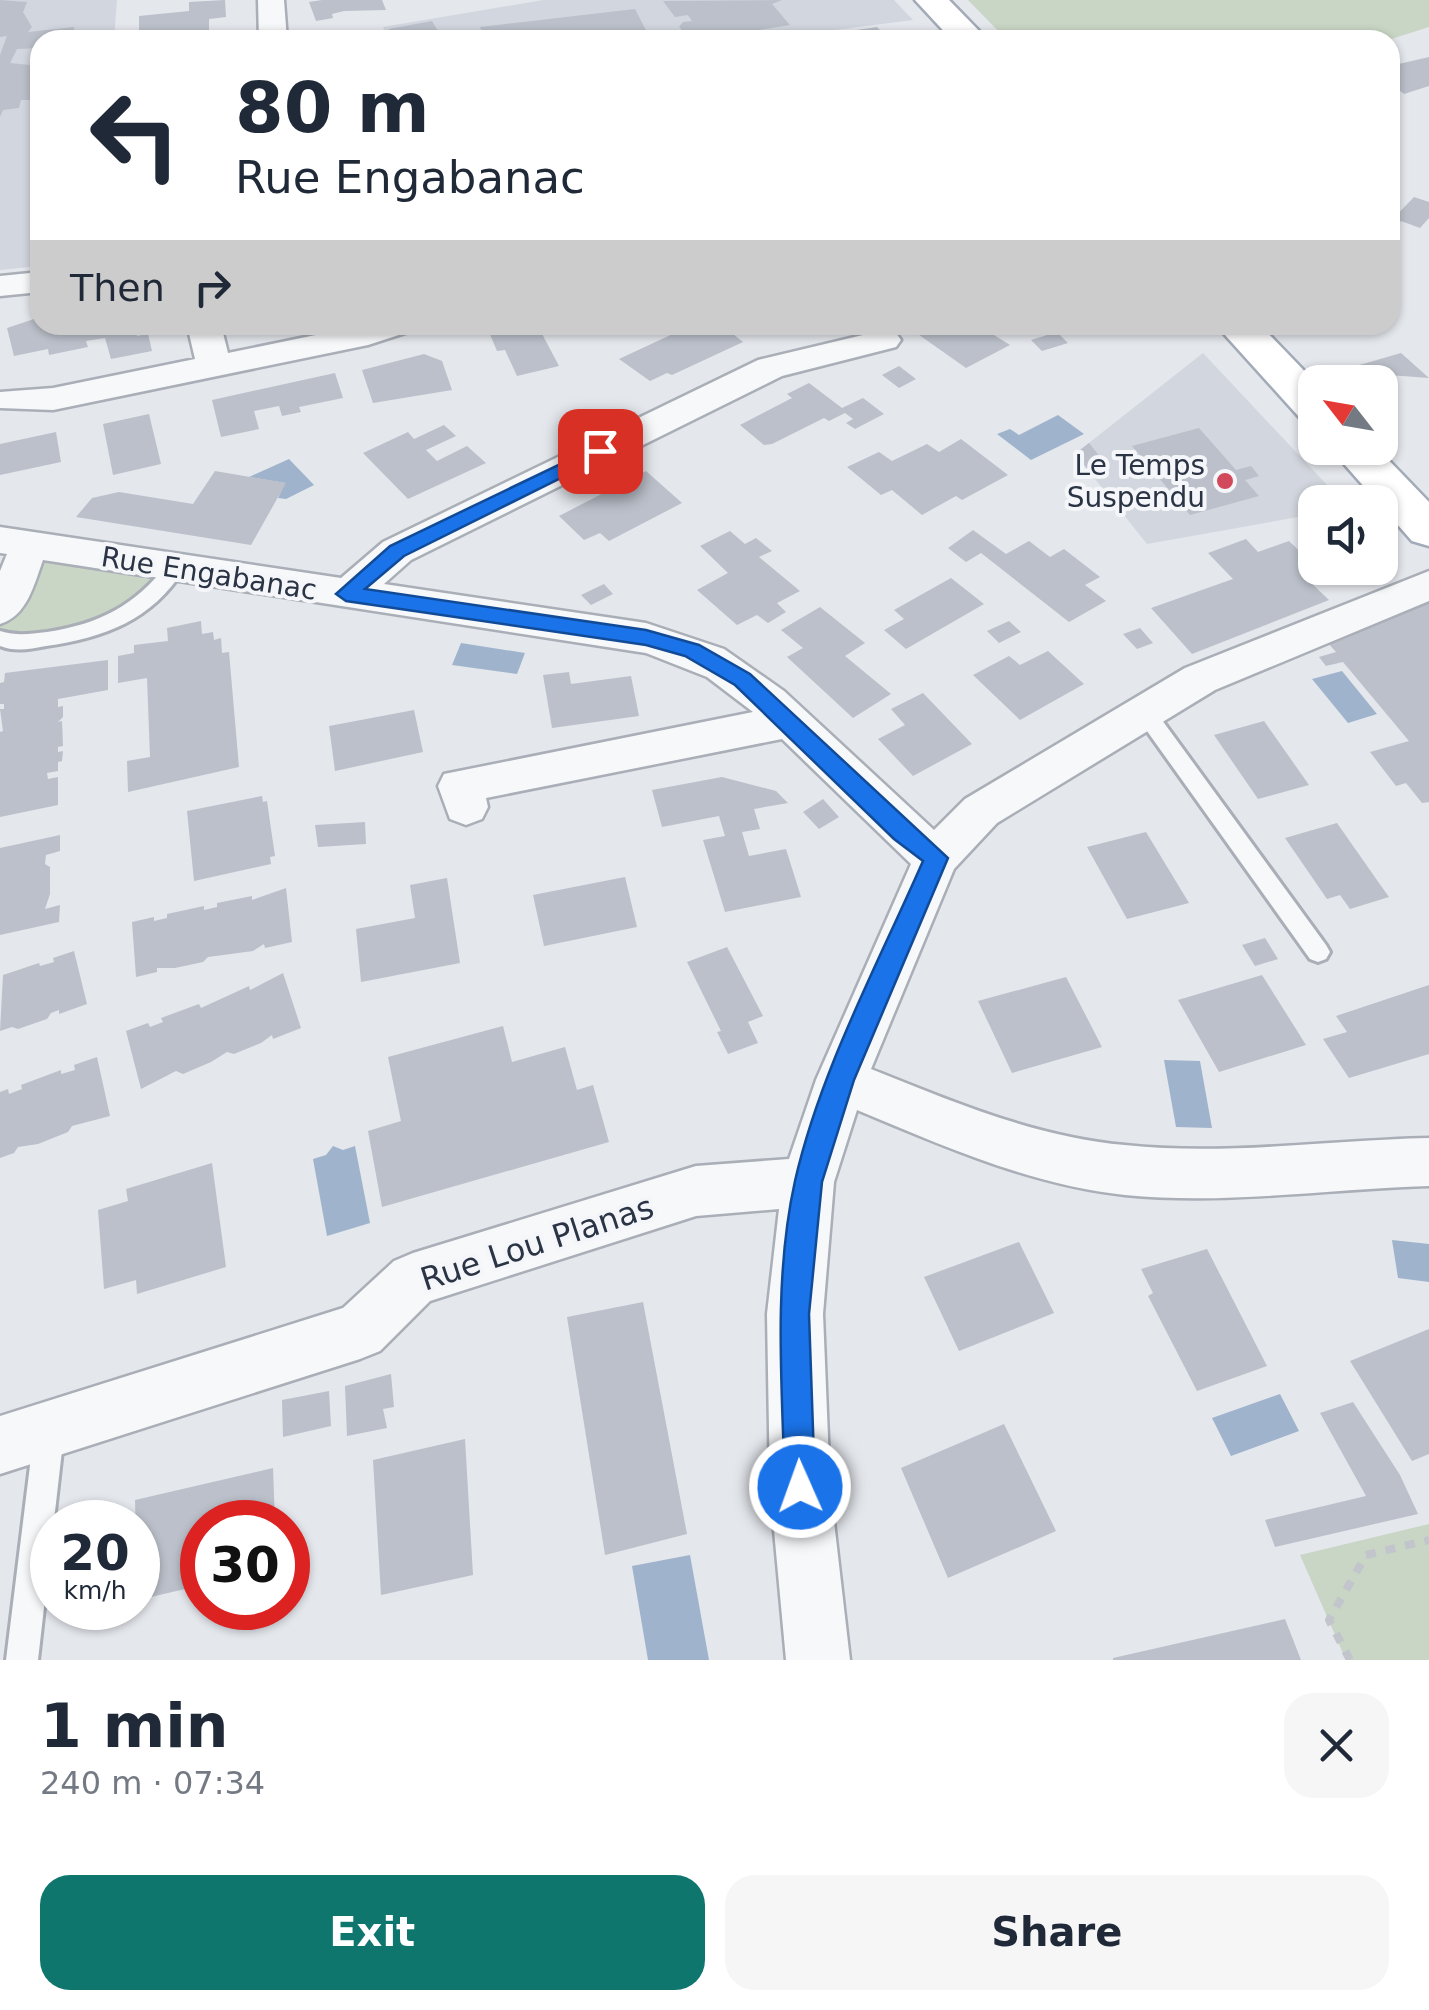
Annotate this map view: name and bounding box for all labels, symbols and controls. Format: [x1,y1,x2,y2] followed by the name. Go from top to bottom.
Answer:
[235,67,430,149] text: 80 m
[70,70,200,200] icon: left
[235,151,585,204] text: Rue Engabanac
[185,260,240,315] icon: right
[70,266,165,310] text: Then
[1298,365,1398,465] north arrow
[1298,365,1398,585] map controls
[558,409,643,494] pin
[573,424,628,479] icon: arrive
[1067,449,1205,514] place label: Le Temps Suspendu
[1214,470,1236,492] marker: Le Temps Suspendu
[1298,485,1398,585] button: sound
[99,540,319,607] street label: Rue Engabanac
[416,1187,658,1299] street label: Rue Lou Planas
[748,1435,852,1539] position arrow
[180,1500,310,1630] speed limit sign: 30
[60,1524,130,1582] text: 20
[63,1576,127,1605] text: km/h
[40,1691,228,1761] text: 1 min
[1284,1693,1389,1798] button: close
[40,1764,265,1802] text: 240 m · 07:34
[40,1875,705,1990] button: Exit
[725,1875,1389,1990] button: Share

